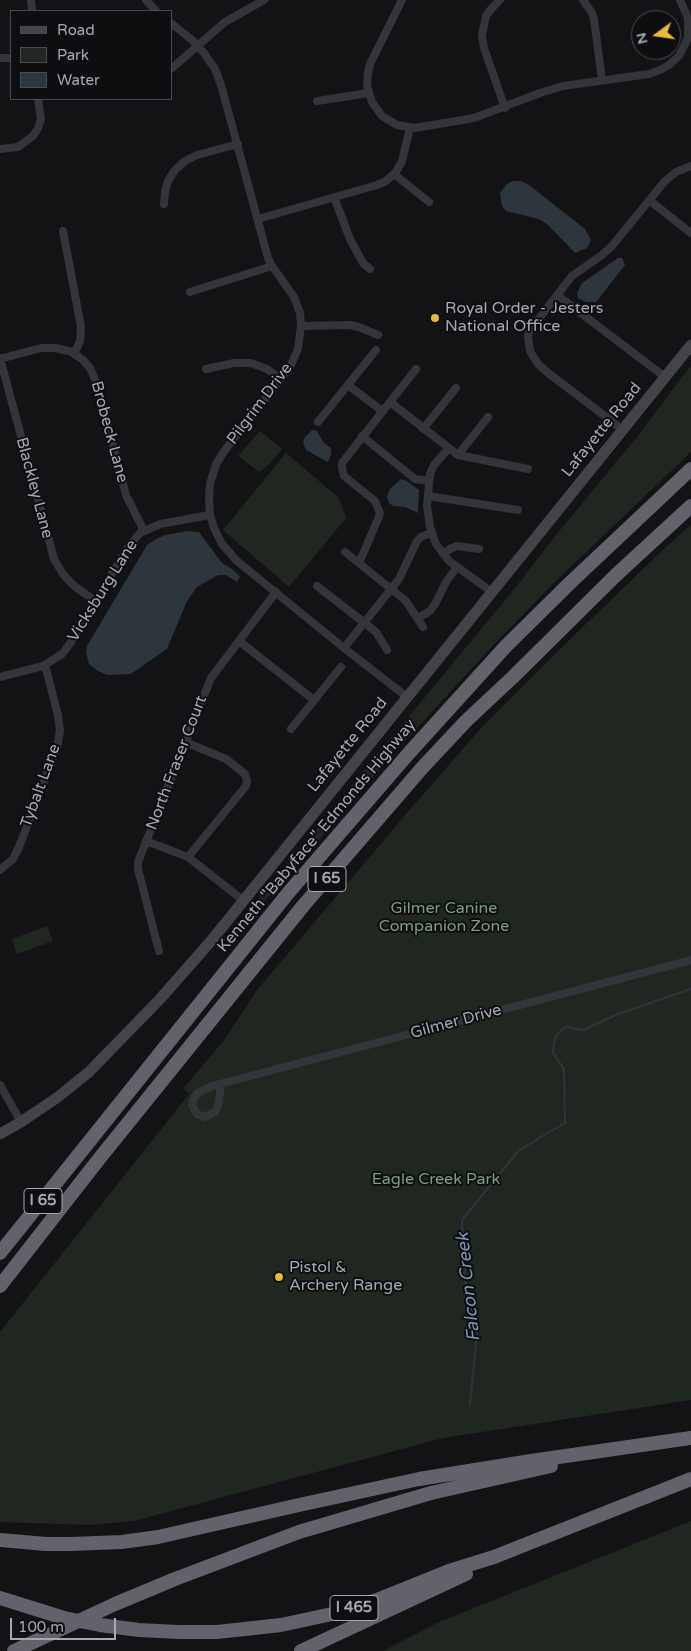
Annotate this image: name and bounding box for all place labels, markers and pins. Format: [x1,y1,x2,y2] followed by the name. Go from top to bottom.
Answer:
[445,299,603,337] place label: Royal Order - Jesters National Office
[429,312,441,324] marker: Royal Order - Jesters National Office
[289,1258,402,1296] place label: Pistol & Archery Range
[273,1271,285,1283] marker: Pistol & Archery Range

